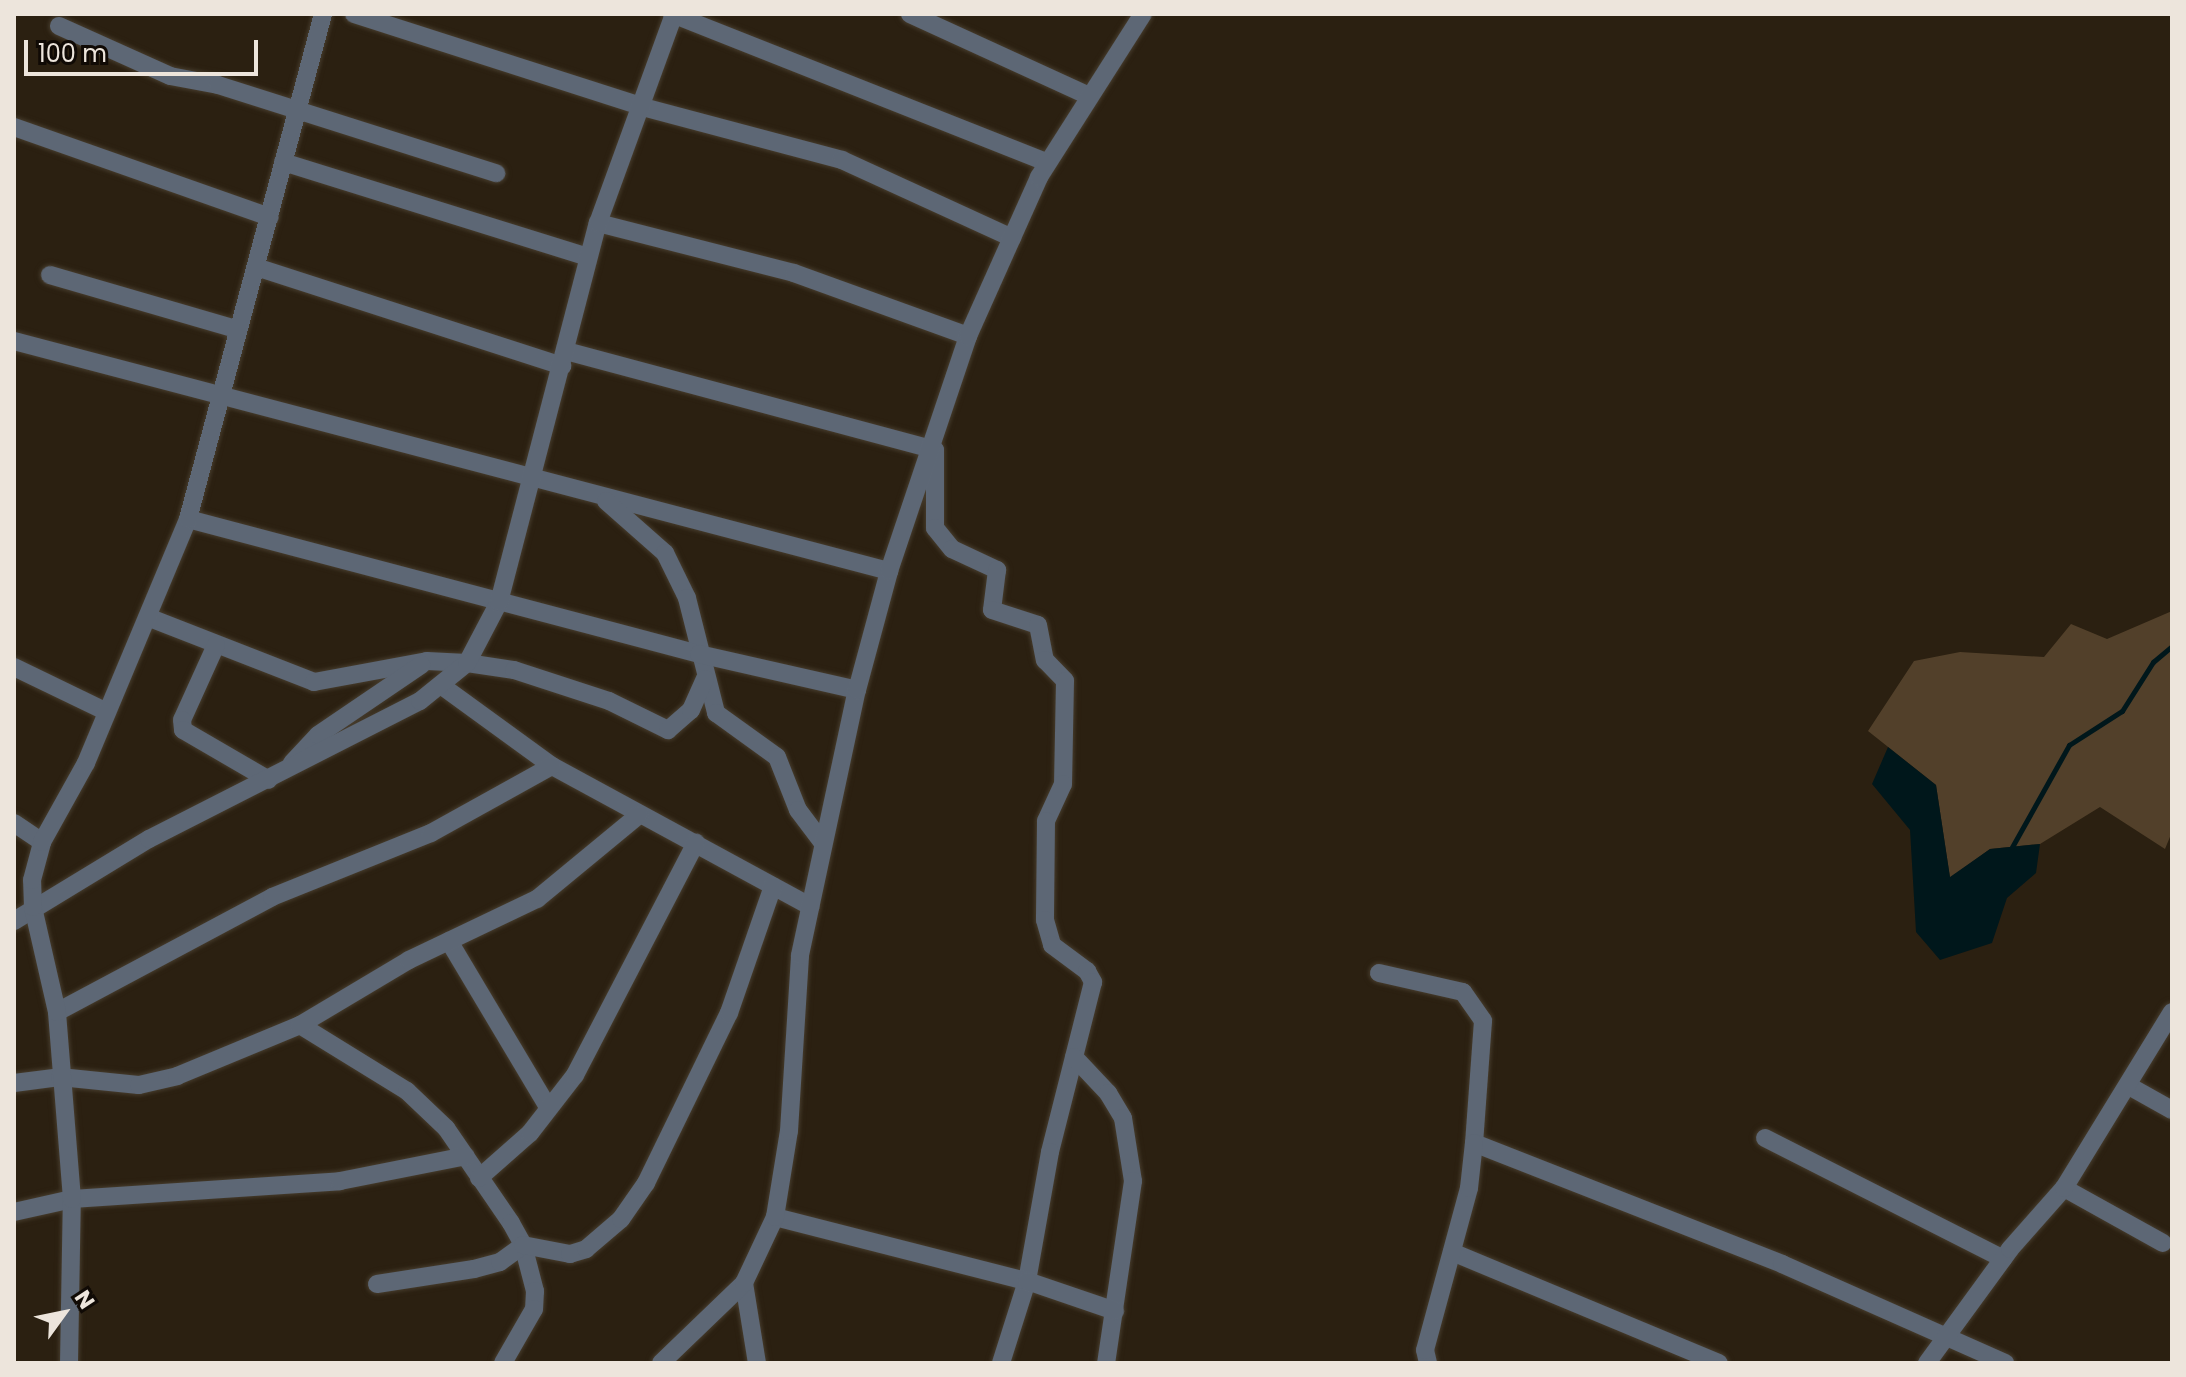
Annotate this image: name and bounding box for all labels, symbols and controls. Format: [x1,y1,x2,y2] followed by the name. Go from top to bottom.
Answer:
[28,24,262,74] scale bar
[38,37,107,70] text: 100 m
[24,1273,104,1353] north arrow
[67,1284,102,1315] text: N

